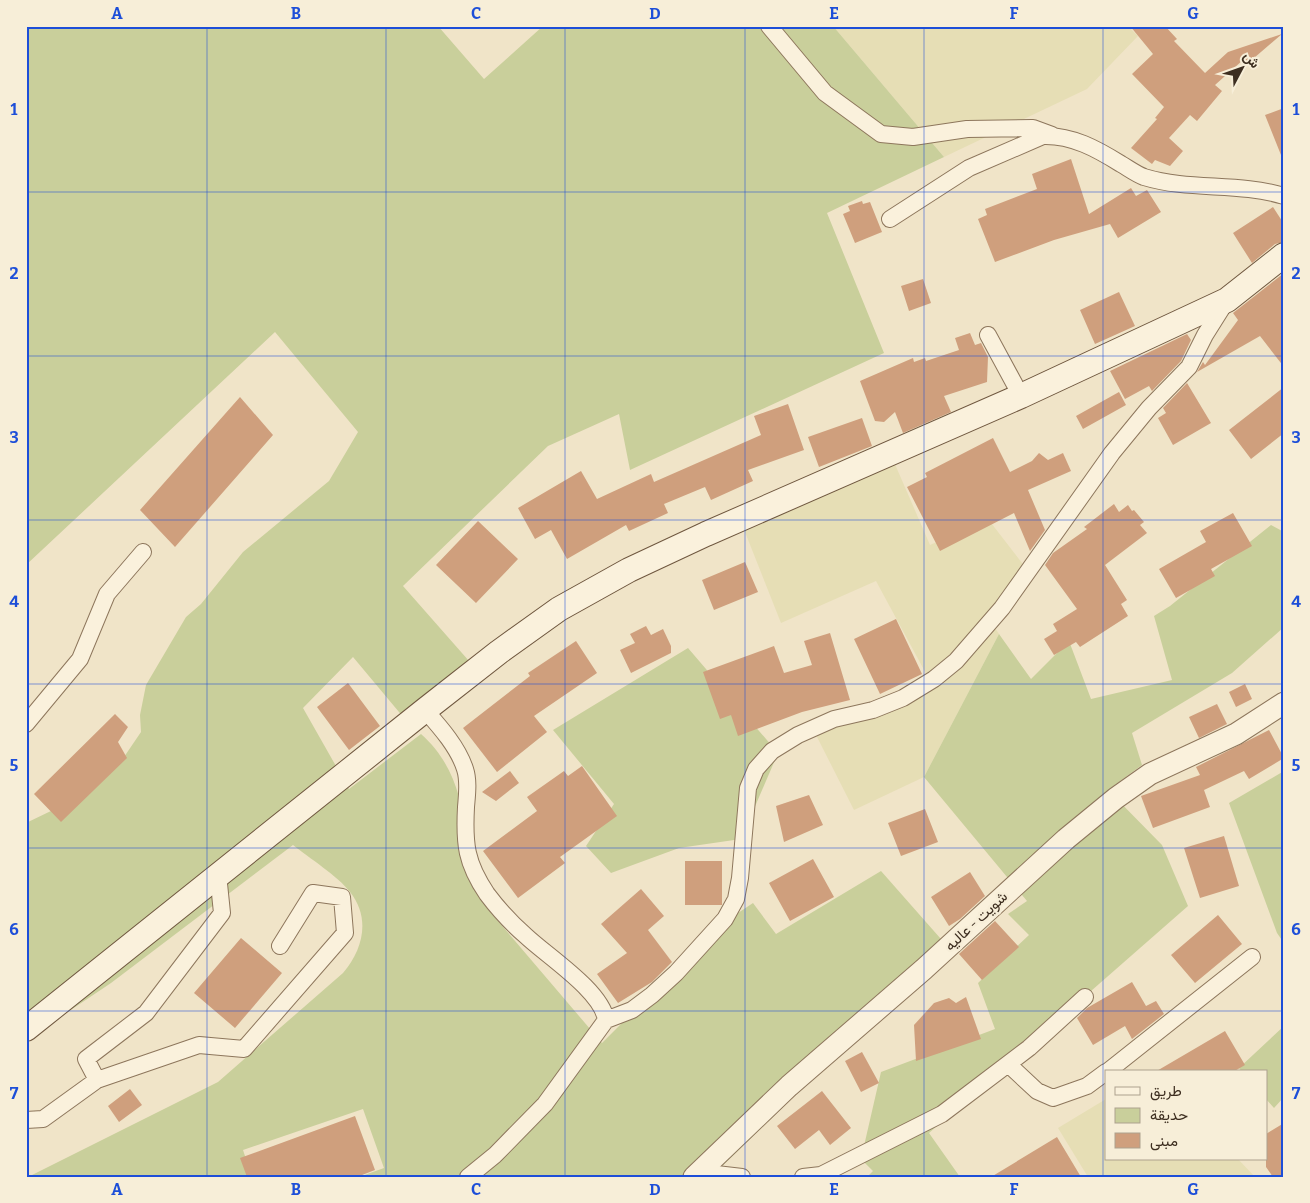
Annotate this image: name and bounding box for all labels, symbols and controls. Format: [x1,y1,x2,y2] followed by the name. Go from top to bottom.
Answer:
[111,4,123,23] text: A
[291,4,301,23] text: B
[471,4,481,23] text: C
[649,4,661,23] text: D
[829,4,839,23] text: E
[1010,4,1019,23] text: F
[1187,4,1199,23] text: G
[1218,42,1268,92] north arrow
[1239,48,1263,72] text: ش
[11,100,18,119] text: 1
[1293,100,1300,119] text: 1
[9,264,19,283] text: 2
[1291,264,1301,283] text: 2
[9,428,19,447] text: 3
[1291,428,1301,447] text: 3
[9,592,19,611] text: 4
[1291,592,1301,611] text: 4
[10,756,19,775] text: 5
[1292,756,1301,775] text: 5
[941,887,1011,955] street label: شويت - عاليه
[9,920,19,939] text: 6
[1291,920,1301,939] text: 6
[1105,1070,1268,1160] legend
[1150,1082,1182,1101] text: طريق
[10,1084,19,1103] text: 7
[1292,1084,1301,1103] text: 7
[1150,1106,1188,1124] text: حديقة
[1150,1132,1178,1151] text: مبنى
[111,1180,123,1199] text: A
[291,1180,301,1199] text: B
[471,1180,481,1199] text: C
[649,1180,661,1199] text: D
[829,1180,839,1199] text: E
[1010,1180,1019,1199] text: F
[1187,1180,1199,1199] text: G

